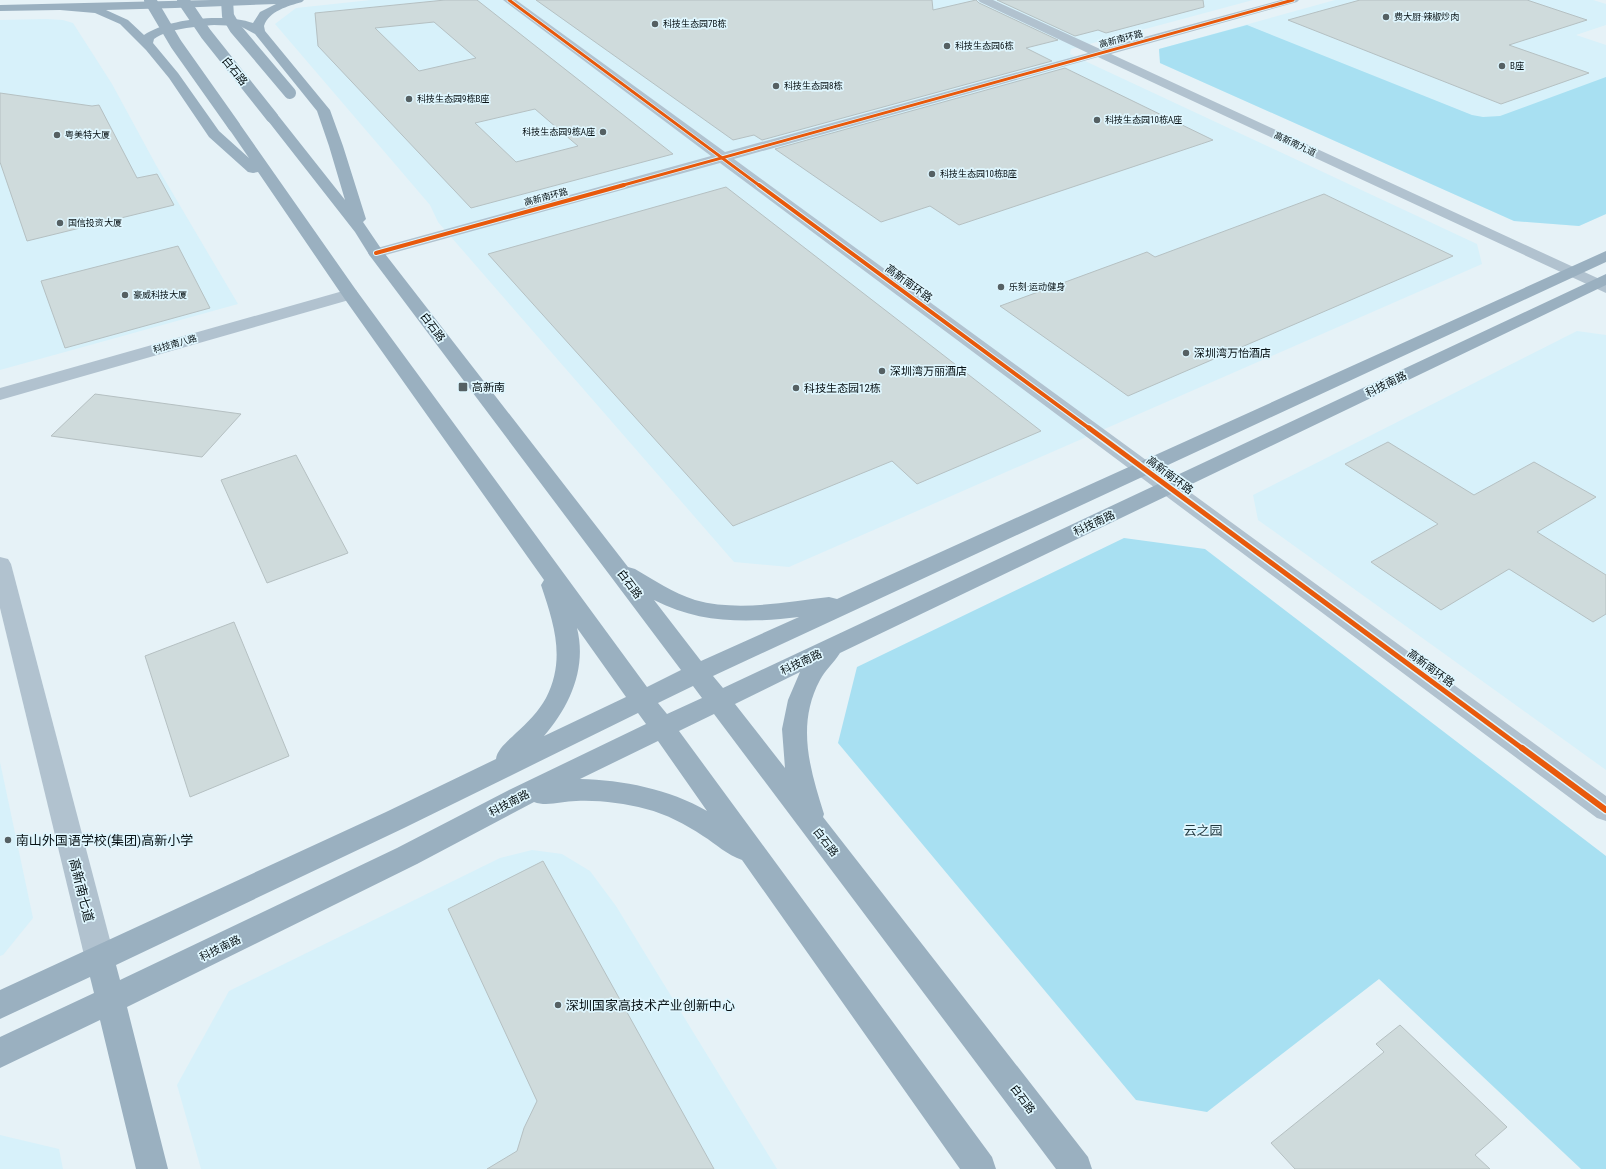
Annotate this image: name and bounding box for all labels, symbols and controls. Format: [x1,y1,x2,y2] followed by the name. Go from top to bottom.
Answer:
[1394,11,1459,22] place label: 费大厨·辣椒炒肉
[1381,12,1391,22] marker: 费大厨·辣椒炒肉
[663,18,726,29] place label: 科技生态园7B栋
[650,19,660,29] marker: 科技生态园7B栋
[1098,28,1144,50] street label: 高新南环路
[955,40,1013,51] place label: 科技生态园6栋
[942,41,952,51] marker: 科技生态园6栋
[219,54,250,88] street label: 白石路
[1497,61,1507,71] marker: B座
[1510,61,1524,71] place label: B座
[784,80,842,91] place label: 科技生态园8栋
[771,81,781,91] marker: 科技生态园8栋
[417,93,489,104] place label: 科技生态园9栋B座
[404,94,414,104] marker: 科技生态园9栋B座
[1105,114,1182,125] place label: 科技生态园10栋A座
[1092,115,1102,125] marker: 科技生态园10栋A座
[522,126,595,137] place label: 科技生态园9栋A座
[598,127,608,137] marker: 科技生态园9栋A座
[52,130,62,140] marker: 粤美特大厦
[65,130,110,140] place label: 粤美特大厦
[1272,130,1318,158] street label: 高新南九道
[940,168,1017,179] place label: 科技生态园10栋B座
[927,169,937,179] marker: 科技生态园10栋B座
[523,186,569,208] street label: 高新南环路
[55,218,65,228] marker: 国信投资大厦
[68,218,122,228] place label: 国信投资大厦
[883,262,935,305] street label: 高新南环路
[1009,281,1065,292] place label: 乐刻·运动健身
[996,282,1006,292] marker: 乐刻·运动健身
[133,289,187,300] place label: 豪威科技大厦
[120,290,130,300] marker: 豪威科技大厦
[417,310,448,344] street label: 白石路
[152,333,198,355] street label: 科技南八路
[1194,347,1271,360] place label: 深圳湾万怡酒店
[1181,348,1191,358] marker: 深圳湾万怡酒店
[890,365,967,378] place label: 深圳湾万丽酒店
[877,366,887,376] marker: 深圳湾万丽酒店
[1364,369,1409,400] street label: 科技南路
[457,381,469,393] marker: 高新南
[472,381,505,394] place label: 高新南
[804,382,881,395] place label: 科技生态园12栋
[791,383,801,393] marker: 科技生态园12栋
[1144,454,1196,497] street label: 高新南环路
[1072,508,1117,539] street label: 科技南路
[614,567,645,601] street label: 白石路
[779,647,824,678] street label: 科技南路
[1405,647,1457,690] street label: 高新南环路
[487,788,532,819] street label: 科技南路
[1183,823,1223,838] park label: 云之园
[810,825,841,859] street label: 白石路
[16,833,193,848] place label: 南山外国语学校(集团)高新小学
[3,835,13,845] marker: 南山外国语学校(集团)高新小学
[66,857,97,923] street label: 高新南七道
[198,933,243,964] street label: 科技南路
[566,998,735,1013] place label: 深圳国家高技术产业创新中心
[553,1000,563,1010] marker: 深圳国家高技术产业创新中心
[1007,1082,1038,1116] street label: 白石路

